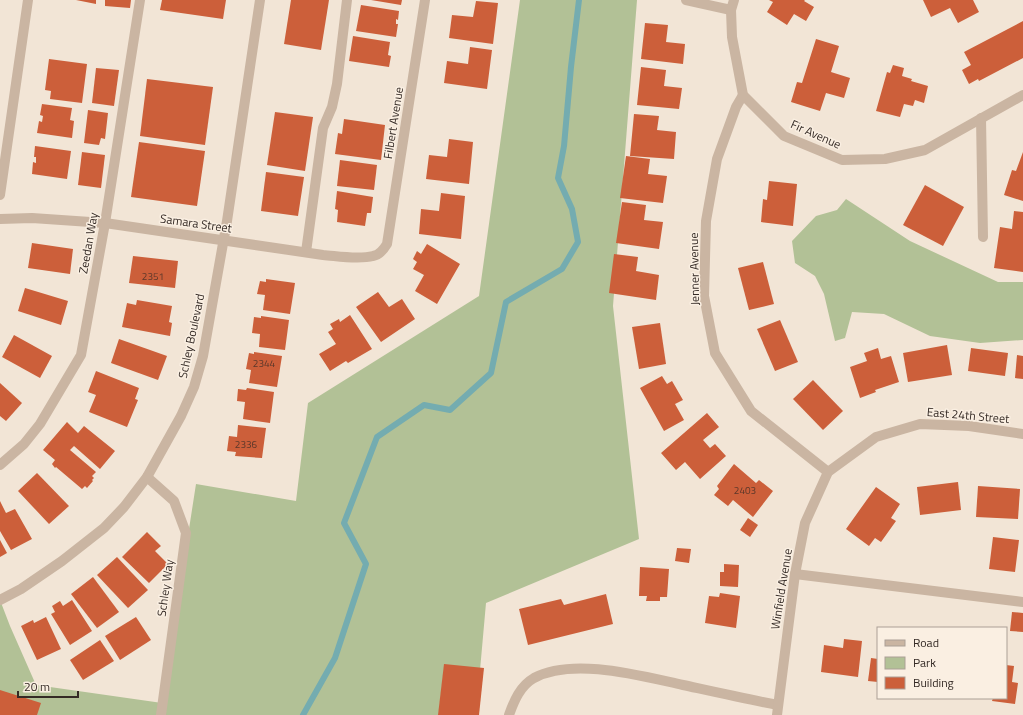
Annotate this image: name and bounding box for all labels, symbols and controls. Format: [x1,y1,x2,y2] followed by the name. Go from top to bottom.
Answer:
[378,86,408,160] street label: Filbert Avenue
[788,114,844,154] street label: Fir Avenue
[159,209,234,238] street label: Samara Street
[73,211,103,275] street label: Zeedan Way
[684,232,704,306] street label: Jenner Avenue
[142,269,164,284] house number: 2351
[173,292,209,380] street label: Schley Boulevard
[253,356,276,371] house number: 2344
[926,402,1011,428] street label: East 24th Street
[235,437,258,452] house number: 2336
[734,483,756,498] house number: 2403
[765,547,797,631] street label: Winfield Avenue
[152,558,178,618] street label: Schley Way
[877,627,1007,699] legend
[913,633,939,652] text: Road
[913,653,936,672] text: Park
[18,673,78,699] scale bar
[913,673,954,692] text: Building
[24,677,50,696] text: 20 m

